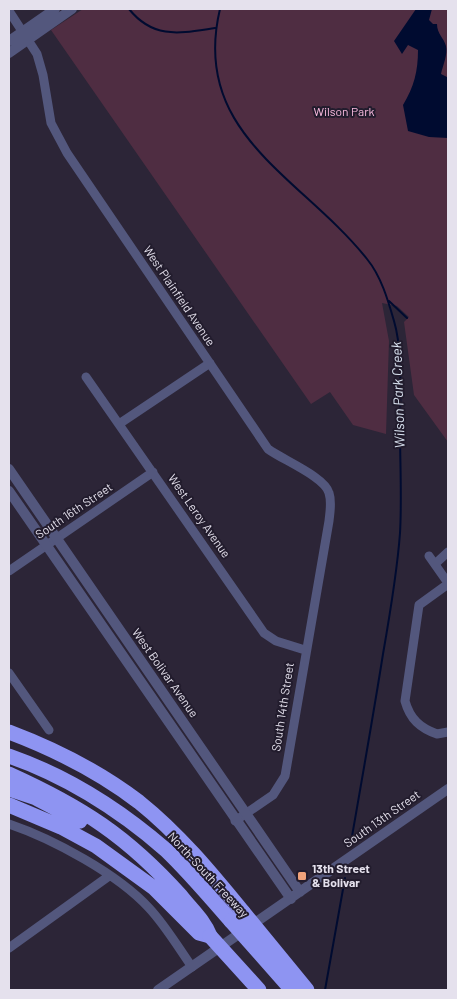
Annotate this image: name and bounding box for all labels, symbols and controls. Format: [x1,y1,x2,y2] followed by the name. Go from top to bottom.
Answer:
[313,104,375,118] park label: Wilson Park
[141,243,219,348] street label: West Plainfield Avenue
[387,341,408,449] water label: Wilson Park Creek
[166,471,234,560] street label: West Leroy Avenue
[32,479,114,541] street label: South 16th Street
[130,625,202,720] street label: West Bolivar Avenue
[268,661,296,752] street label: South 14th Street
[341,787,422,850] street label: South 13th Street
[166,829,252,920] street label: North-South Freeway
[312,861,370,889] place label: 13th Street & Bolivar
[296,870,308,882] marker: 13th Street & Bolivar

